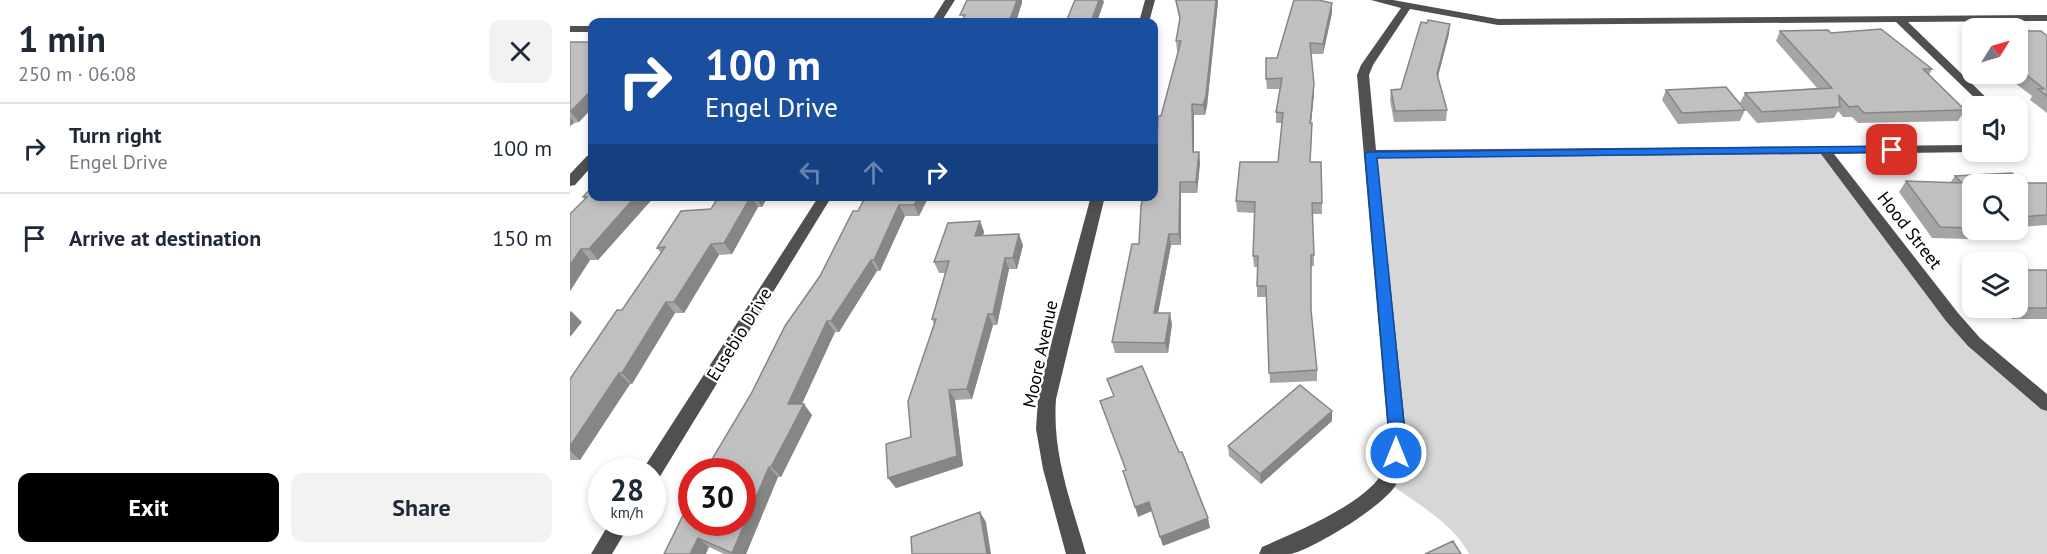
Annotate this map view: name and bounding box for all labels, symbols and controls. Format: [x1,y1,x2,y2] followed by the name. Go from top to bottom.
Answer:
[18,15,106,62] text: 1 min
[1962,18,2028,84] north arrow
[1962,18,2028,318] map controls
[489,20,552,83] button: close
[705,37,821,92] text: 100 m
[606,42,684,120] icon: right
[18,61,136,87] text: 250 m · 06:08
[705,90,838,124] text: Engel Drive
[1962,96,2028,162] button: sound
[69,121,161,149] text: Turn right
[1866,124,1917,175] pin
[18,132,51,165] icon: right
[1875,133,1908,166] icon: arrive
[492,134,552,162] text: 100 m
[69,149,168,175] text: Engel Drive
[794,156,827,189] icon: left
[857,156,890,189] icon: ahead
[920,156,953,189] icon: right
[1962,174,2028,240] button: search
[1873,187,1947,273] street label: Hood Street
[18,222,51,255] icon: arrive
[69,224,261,252] text: Arrive at destination
[492,224,552,252] text: 150 m
[1962,252,2028,318] button: layers
[701,283,777,385] street label: Eusebio Drive
[1017,298,1063,410] street label: Moore Avenue
[1364,421,1428,485] position arrow
[678,458,756,536] speed limit sign: 30
[610,470,644,509] text: 28
[18,473,279,542] button: Exit
[291,473,552,542] button: Share
[611,503,643,522] text: km/h

